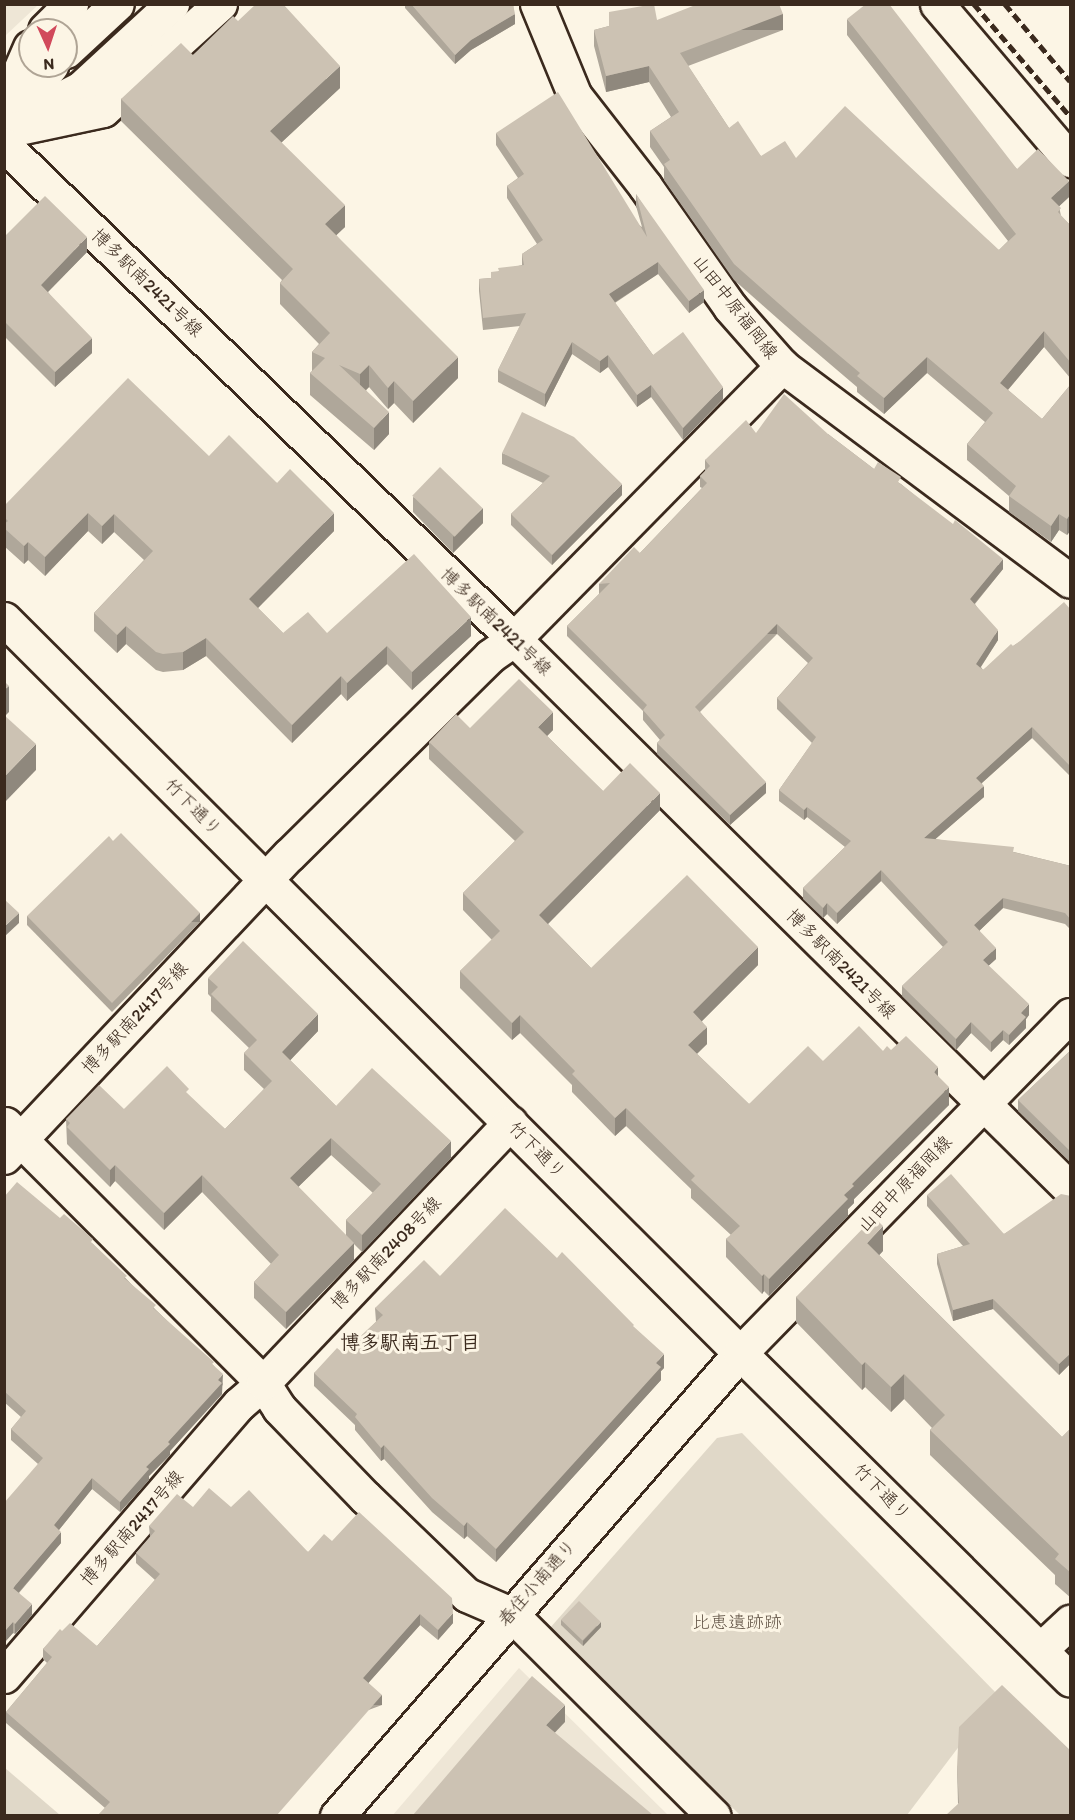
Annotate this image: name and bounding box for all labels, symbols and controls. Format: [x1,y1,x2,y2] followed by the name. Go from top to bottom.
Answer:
[18,18,78,78] north arrow
[43,55,55,74] text: N
[87,224,207,342] street label: 博多駅南2421号線
[688,251,782,363] street label: 山田中原福岡線
[436,563,556,681] street label: 博多駅南2421号線
[160,774,226,840] street label: 竹下通り
[782,905,900,1023] street label: 博多駅南2421号線
[77,957,193,1079] street label: 博多駅南2417号線
[504,1117,570,1183] street label: 竹下通り
[853,1131,957,1237] street label: 山田中原福岡線
[326,1192,446,1314] street label: 博多駅南2408号線
[340,1330,480,1354] district label: 博多駅南五丁目
[849,1459,915,1525] street label: 竹下通り
[76,1466,188,1590] street label: 博多駅南2417号線
[493,1535,581,1631] street label: 春住小南通り
[692,1611,782,1633] park label: 比恵遺跡跡

